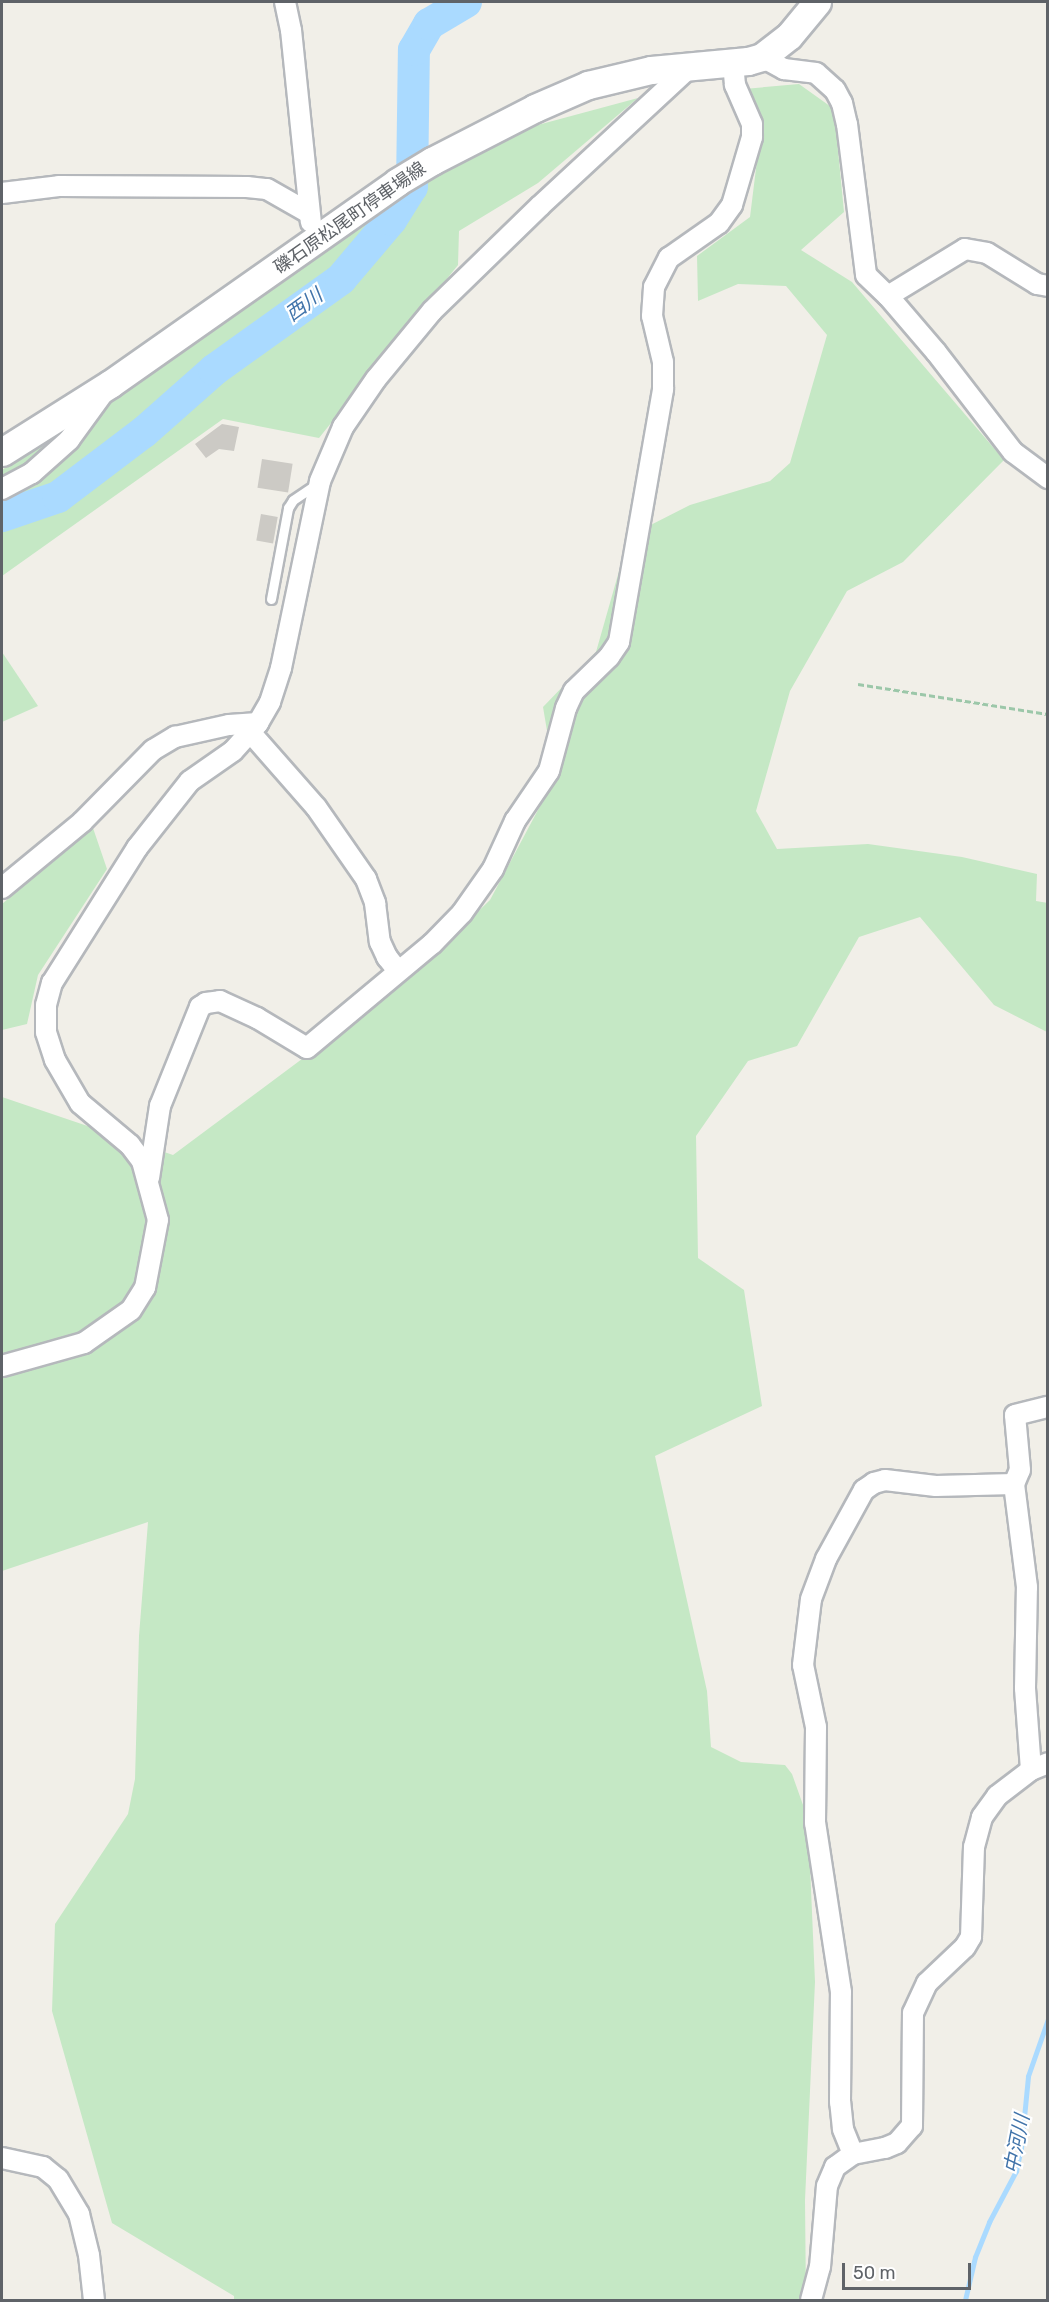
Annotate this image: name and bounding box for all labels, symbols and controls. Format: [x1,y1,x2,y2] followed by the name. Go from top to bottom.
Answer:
[270,158,430,278] street label: 礫石原松尾町停車場線
[281,284,327,326] water label: 西川
[999,2112,1035,2176] water label: 中河川
[845,2251,974,2289] scale bar
[853,2262,896,2284] text: 50 m

